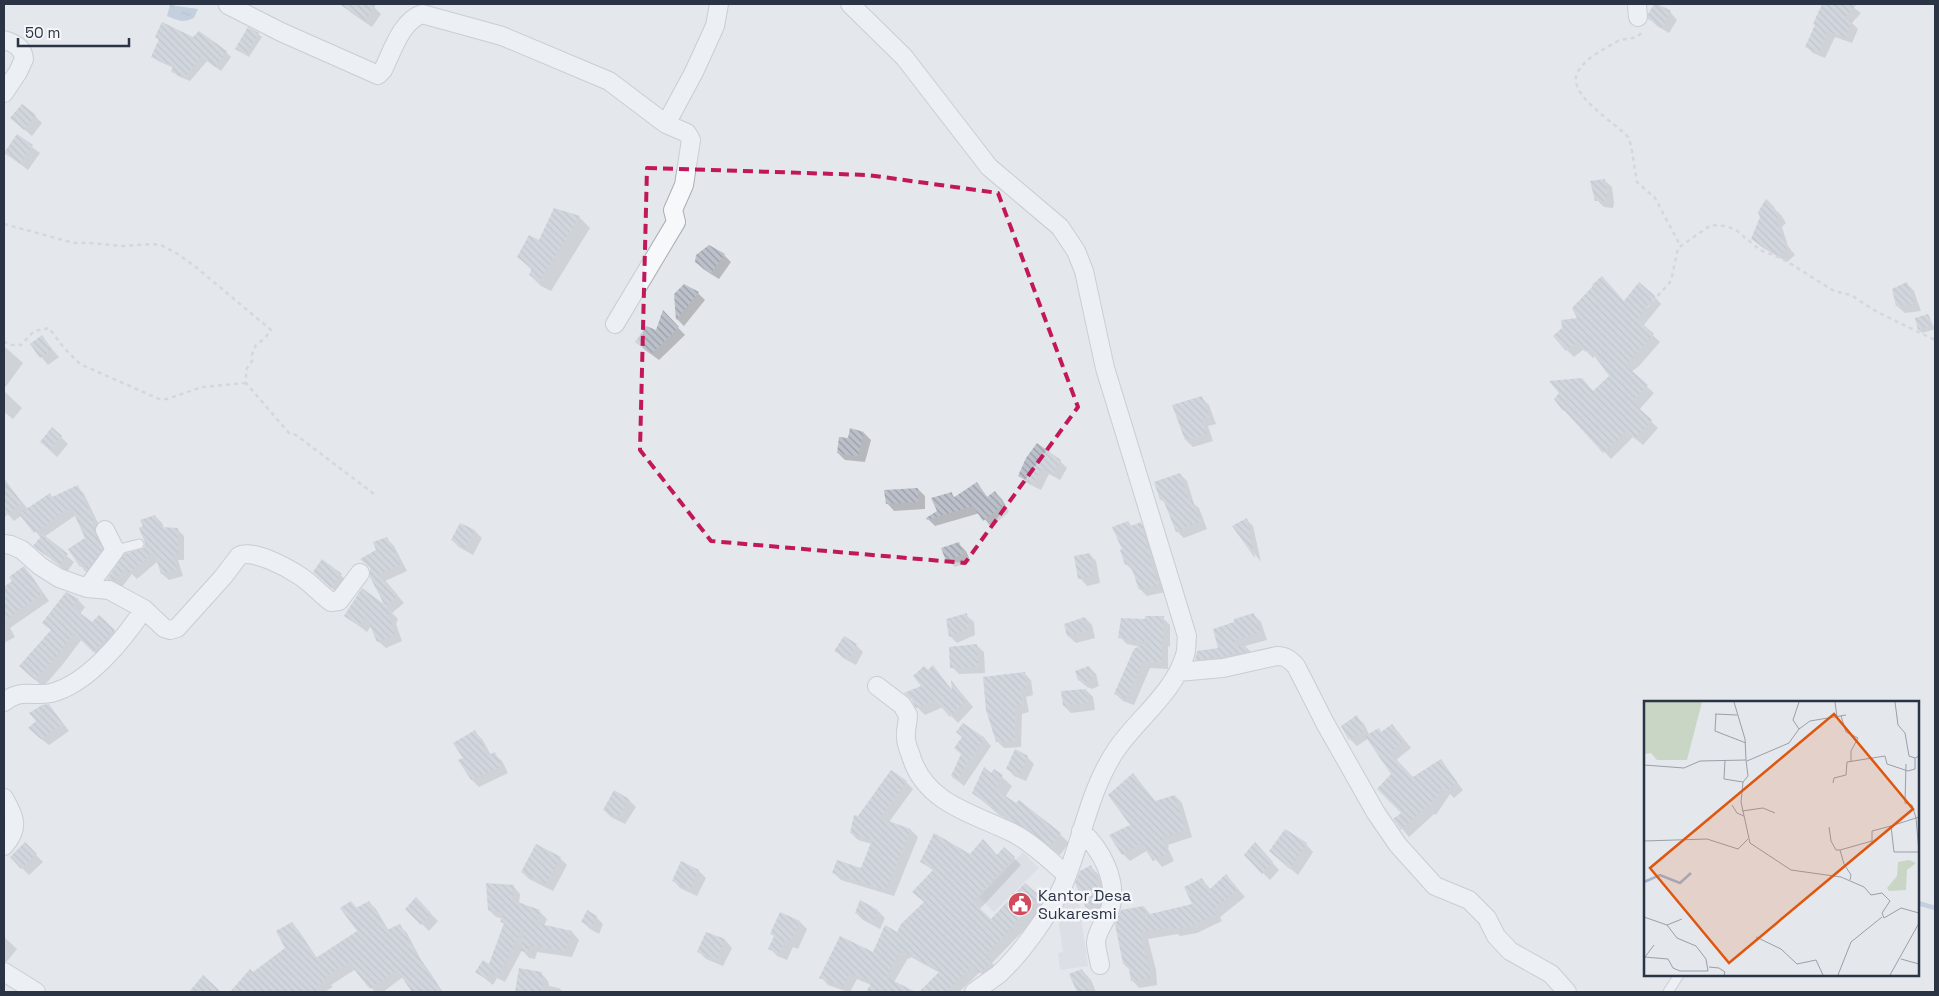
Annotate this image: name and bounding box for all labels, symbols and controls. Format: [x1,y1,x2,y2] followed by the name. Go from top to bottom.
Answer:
[18,15,129,47] scale bar
[25,23,60,42] text: 50 m
[1644,701,1919,976] inset map
[1038,885,1131,924] place label: Kantor Desa Sukaresmi
[1007,891,1033,917] public building icon: Kantor Desa Sukaresmi

